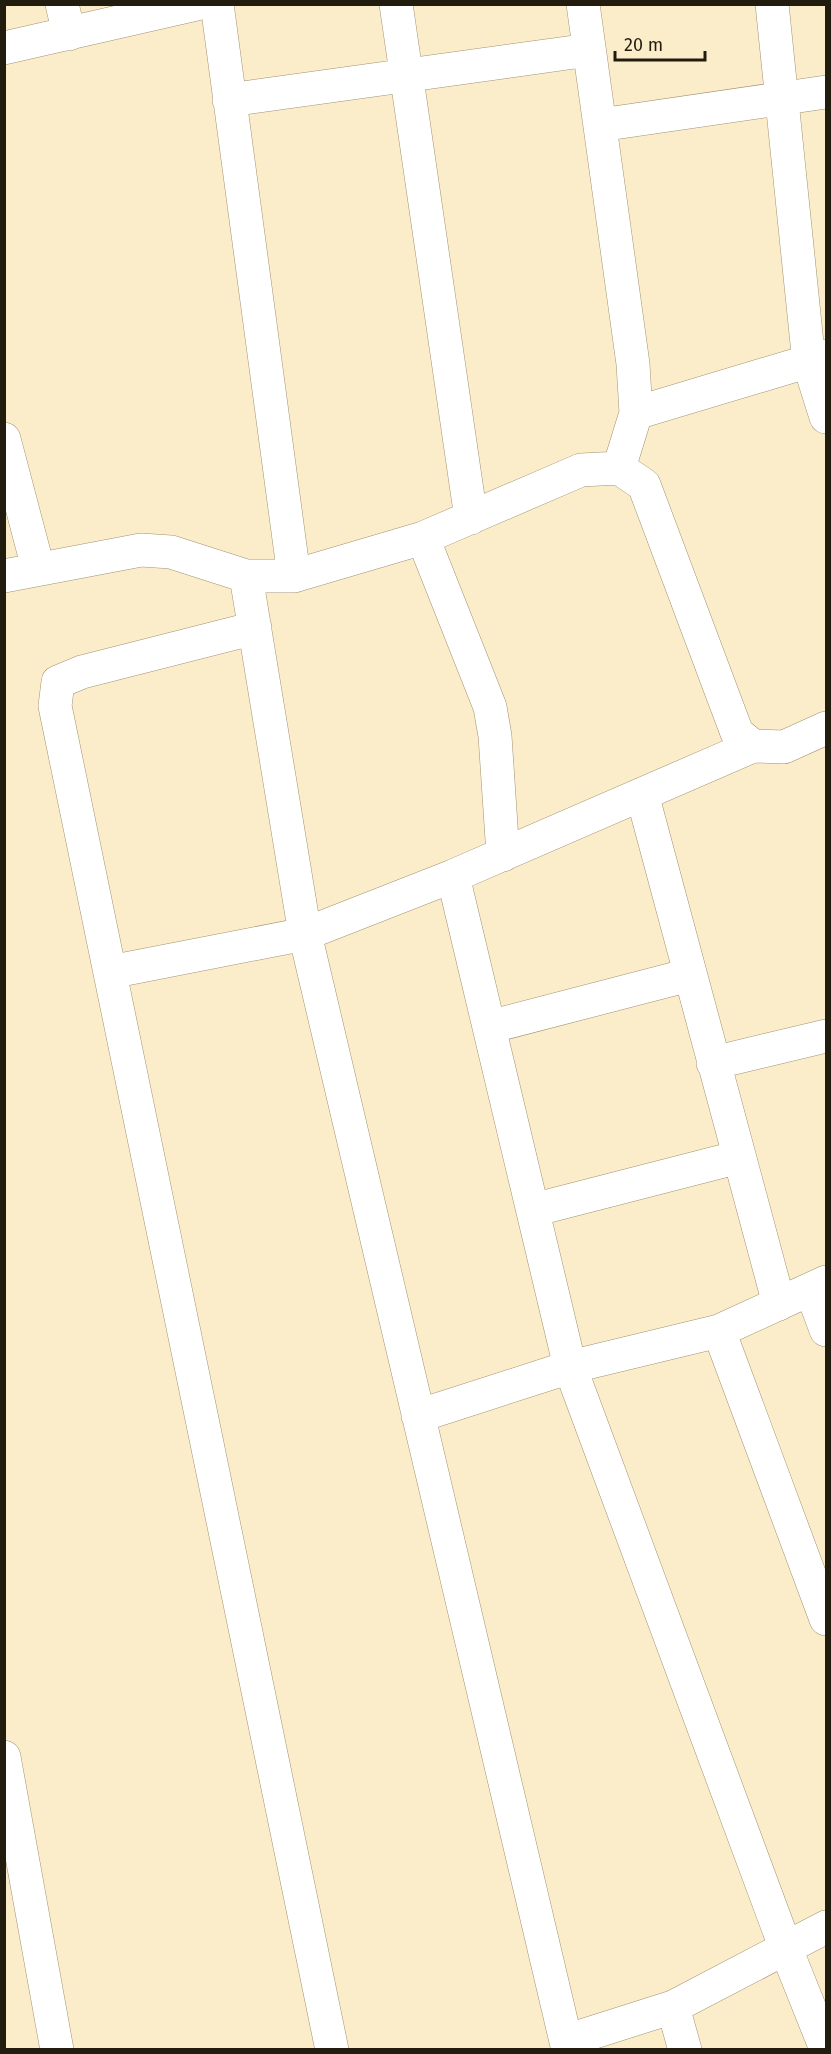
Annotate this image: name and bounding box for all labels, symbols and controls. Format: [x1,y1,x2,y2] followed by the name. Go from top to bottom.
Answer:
[615,24,705,62] scale bar
[624,34,663,56] text: 20 m

